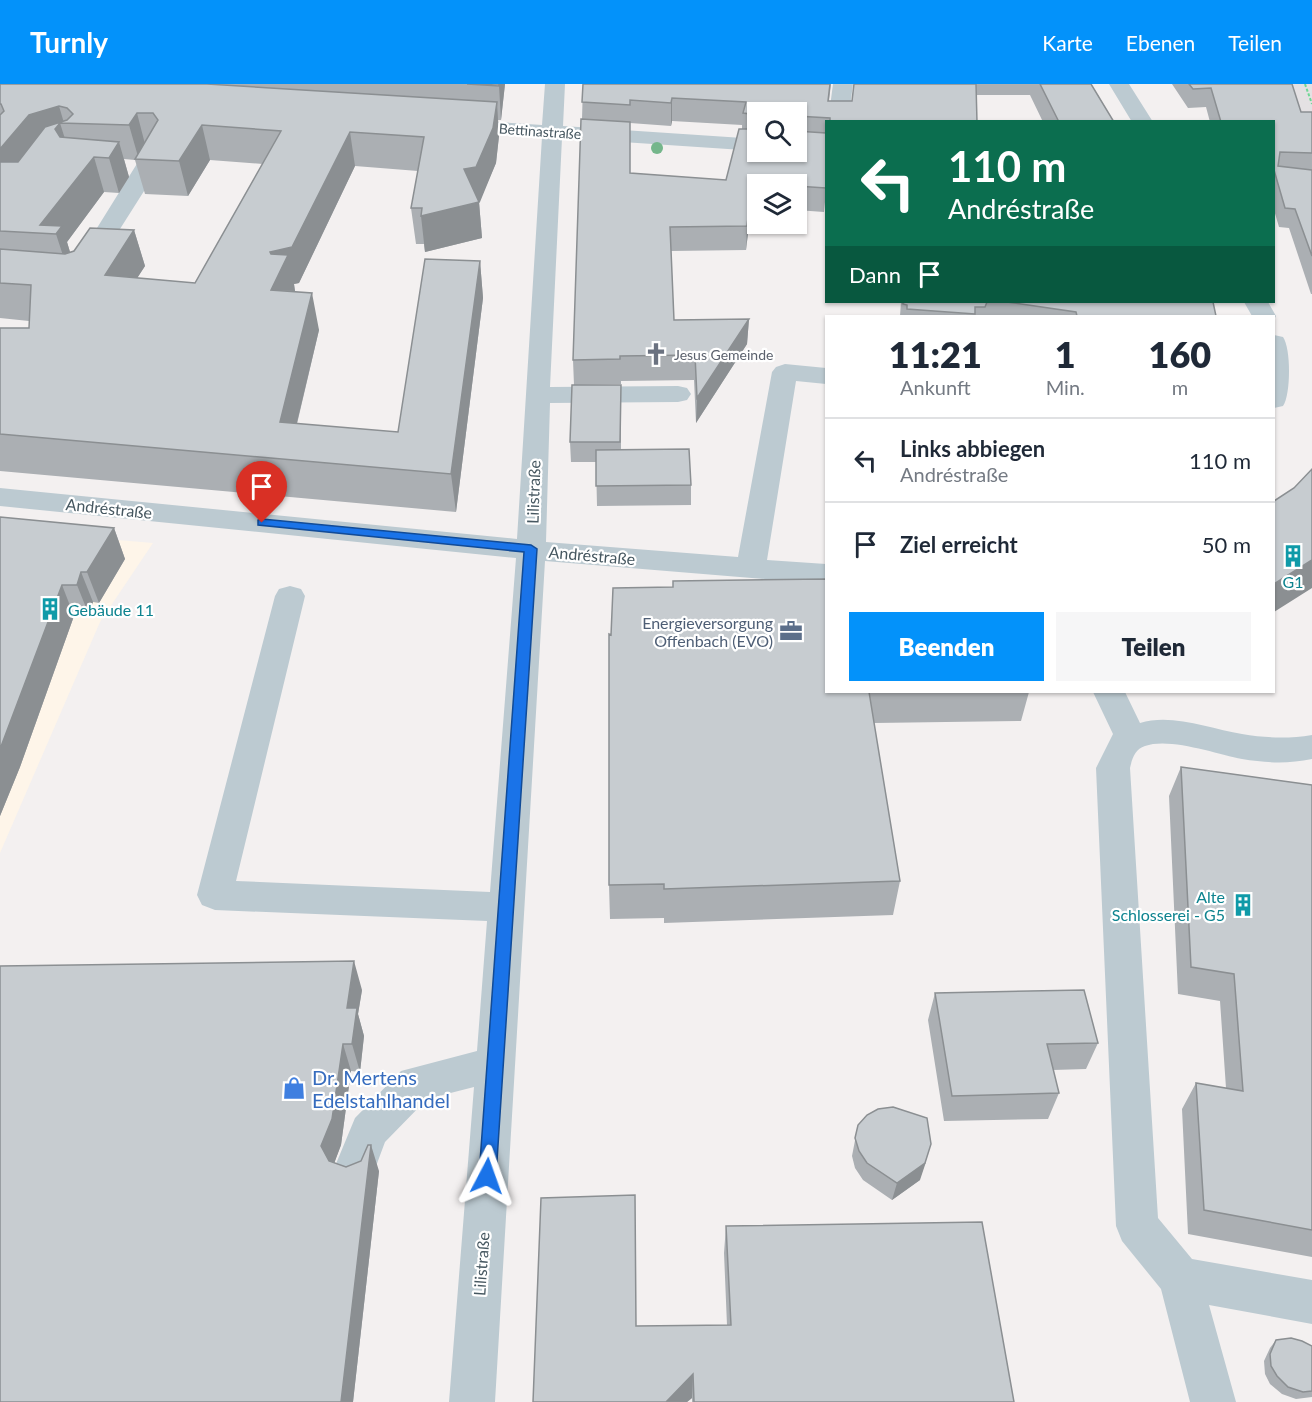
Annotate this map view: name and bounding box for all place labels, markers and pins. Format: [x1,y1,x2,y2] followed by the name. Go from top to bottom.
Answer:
[643,341,669,367] church icon: Jesus Gemeinde
[674,346,773,363] place label: Jesus Gemeinde
[236,461,287,523] pin
[1280,543,1306,569] building icon: G1
[1283,572,1303,591] place label: G1
[37,596,63,622] building icon: Gebäude 11
[68,600,154,619] place label: Gebäude 11
[642,613,773,650] place label: Energieversorgung Offenbach (EVO)
[778,618,804,644] office icon: Energieversorgung Offenbach (EVO)
[1112,887,1225,924] place label: Alte Schlosserei - G5
[1230,892,1256,918] building icon: Alte Schlosserei - G5
[312,1065,450,1112] place label: Dr. Mertens Edelstahlhandel
[281,1075,307,1101] shop icon: Dr. Mertens Edelstahlhandel

